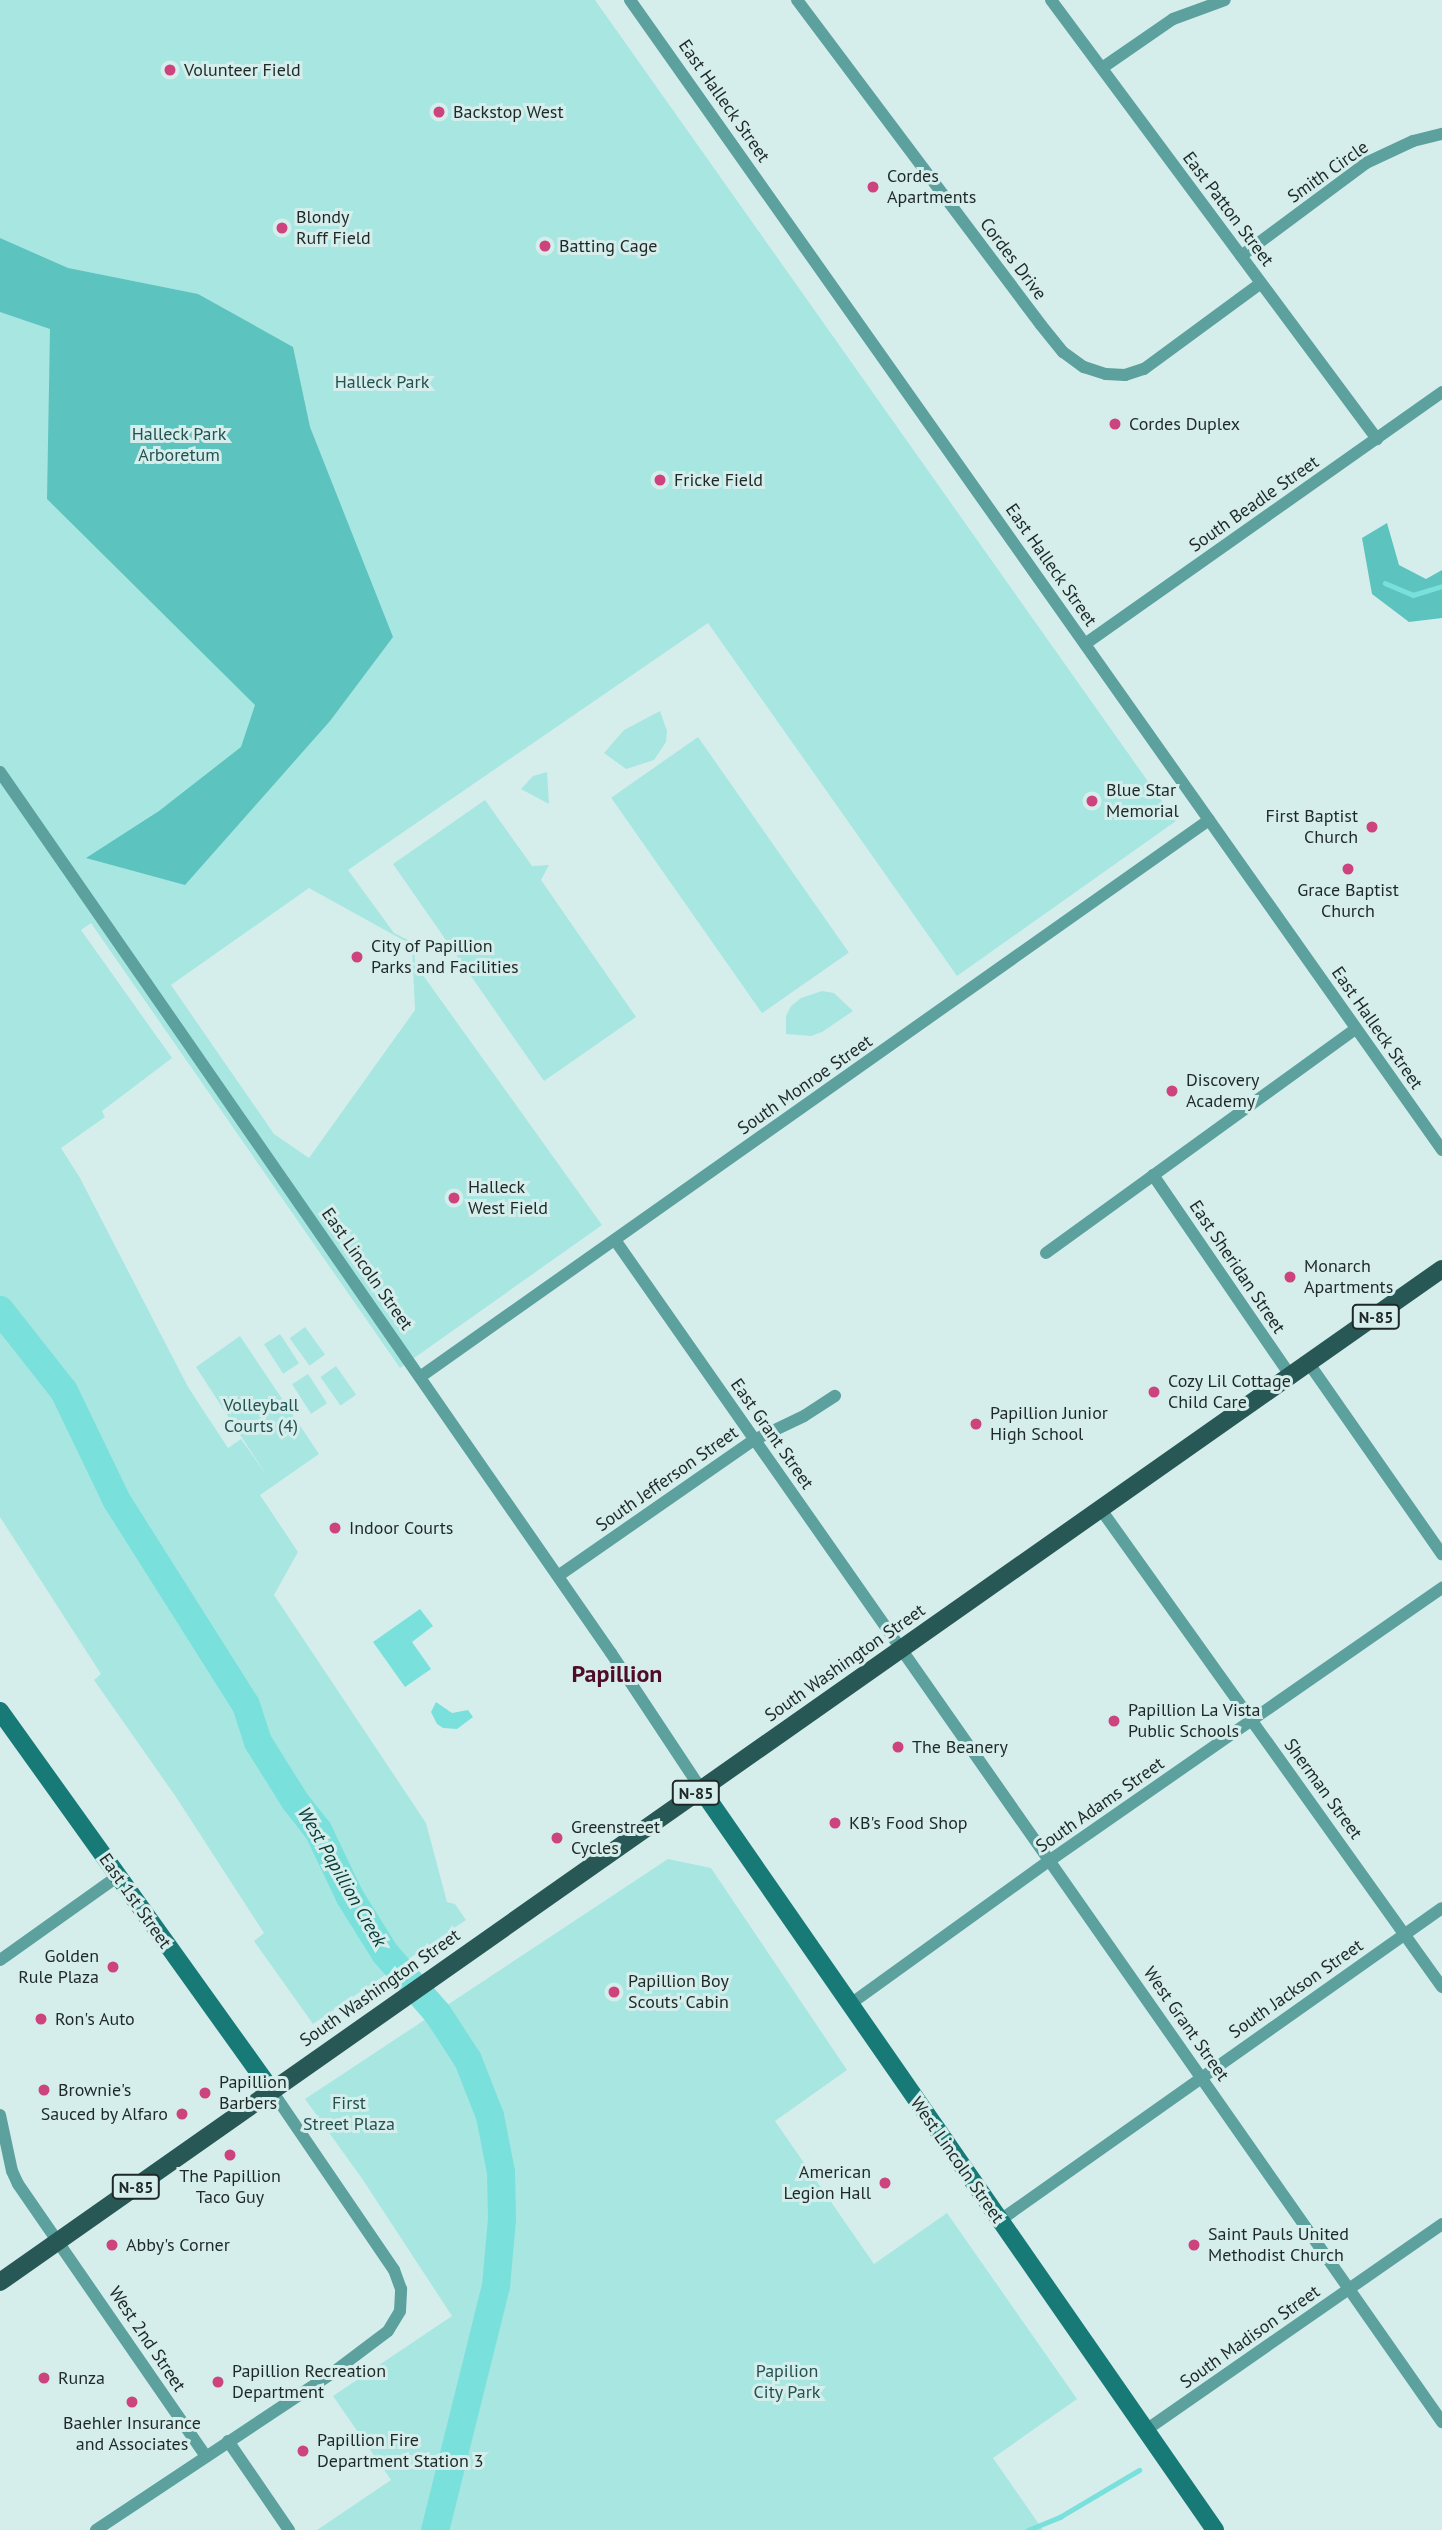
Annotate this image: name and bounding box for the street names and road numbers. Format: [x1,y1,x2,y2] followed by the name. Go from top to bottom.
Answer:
[674,35,774,167] street label: East Halleck Street
[1284,136,1372,208] street label: Smith Circle
[1178,148,1278,270] street label: East Patton Street
[975,214,1051,304] street label: Cordes Drive
[1185,451,1323,557] street label: South Beadle Street
[1001,499,1101,631] street label: East Halleck Street
[1327,962,1427,1094] street label: East Halleck Street
[734,1031,876,1139] street label: South Monroe Street
[1184,1196,1290,1338] street label: East Sheridan Street
[317,1204,417,1334] street label: East Lincoln Street
[1352,1304,1400,1330] road number: N-85
[726,1375,818,1493] street label: East Grant Street
[592,1422,742,1536] street label: South Jefferson Street
[761,1599,929,1727] street label: South Washington Street
[1279,1735,1367,1843] street label: Sherman Street
[1032,1753,1168,1857] street label: South Adams Street
[672,1781,720,1806] road number: N-85
[94,1849,176,1953] street label: East 1st Street
[296,1924,464,2052] street label: South Washington Street
[1225,1935,1367,2043] street label: South Jackson Street
[1139,1963,1233,2085] street label: West Grant Street
[905,2093,1009,2227] street label: West Lincoln Street
[111,2174,160,2200] road number: N-85
[1176,2281,1324,2393] street label: South Madison Street
[104,2282,190,2396] street label: West 2nd Street

